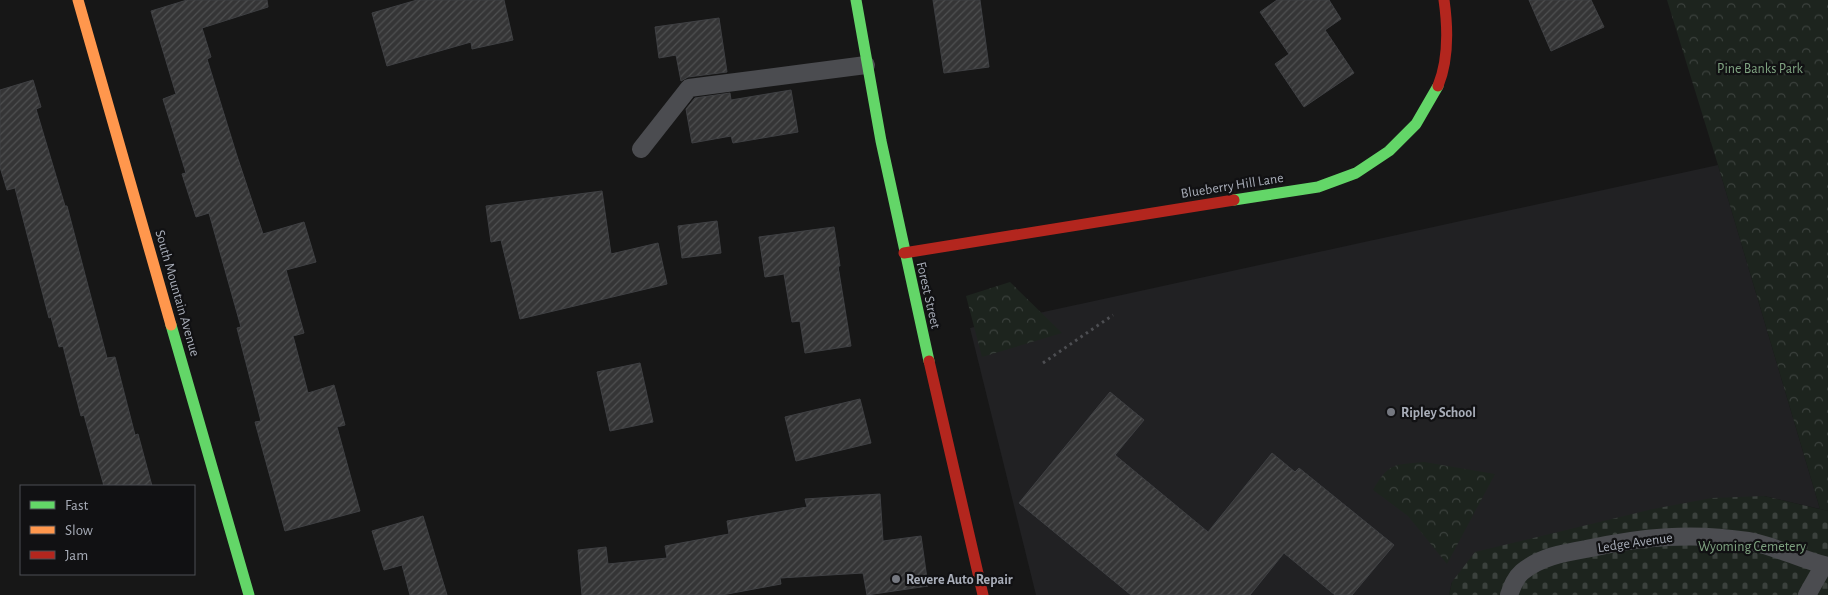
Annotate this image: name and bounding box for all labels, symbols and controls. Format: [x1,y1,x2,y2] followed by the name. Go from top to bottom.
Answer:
[1717,62,1803,76] park label: Pine Banks Park
[1180,171,1284,201] street label: Blueberry Hill Lane
[152,228,202,358] street label: South Mountain Avenue
[914,260,943,331] street label: Forest Street
[1385,406,1397,418] marker: Ripley School
[1401,406,1476,420] place label: Ripley School
[20,485,195,575] legend
[65,498,89,513] text: Fast
[65,523,93,538] text: Slow
[1597,531,1674,555] street label: Ledge Avenue
[1698,540,1806,554] park label: Wyoming Cemetery
[65,548,88,563] text: Jam
[890,573,902,585] marker: Revere Auto Repair
[906,573,1013,587] place label: Revere Auto Repair

